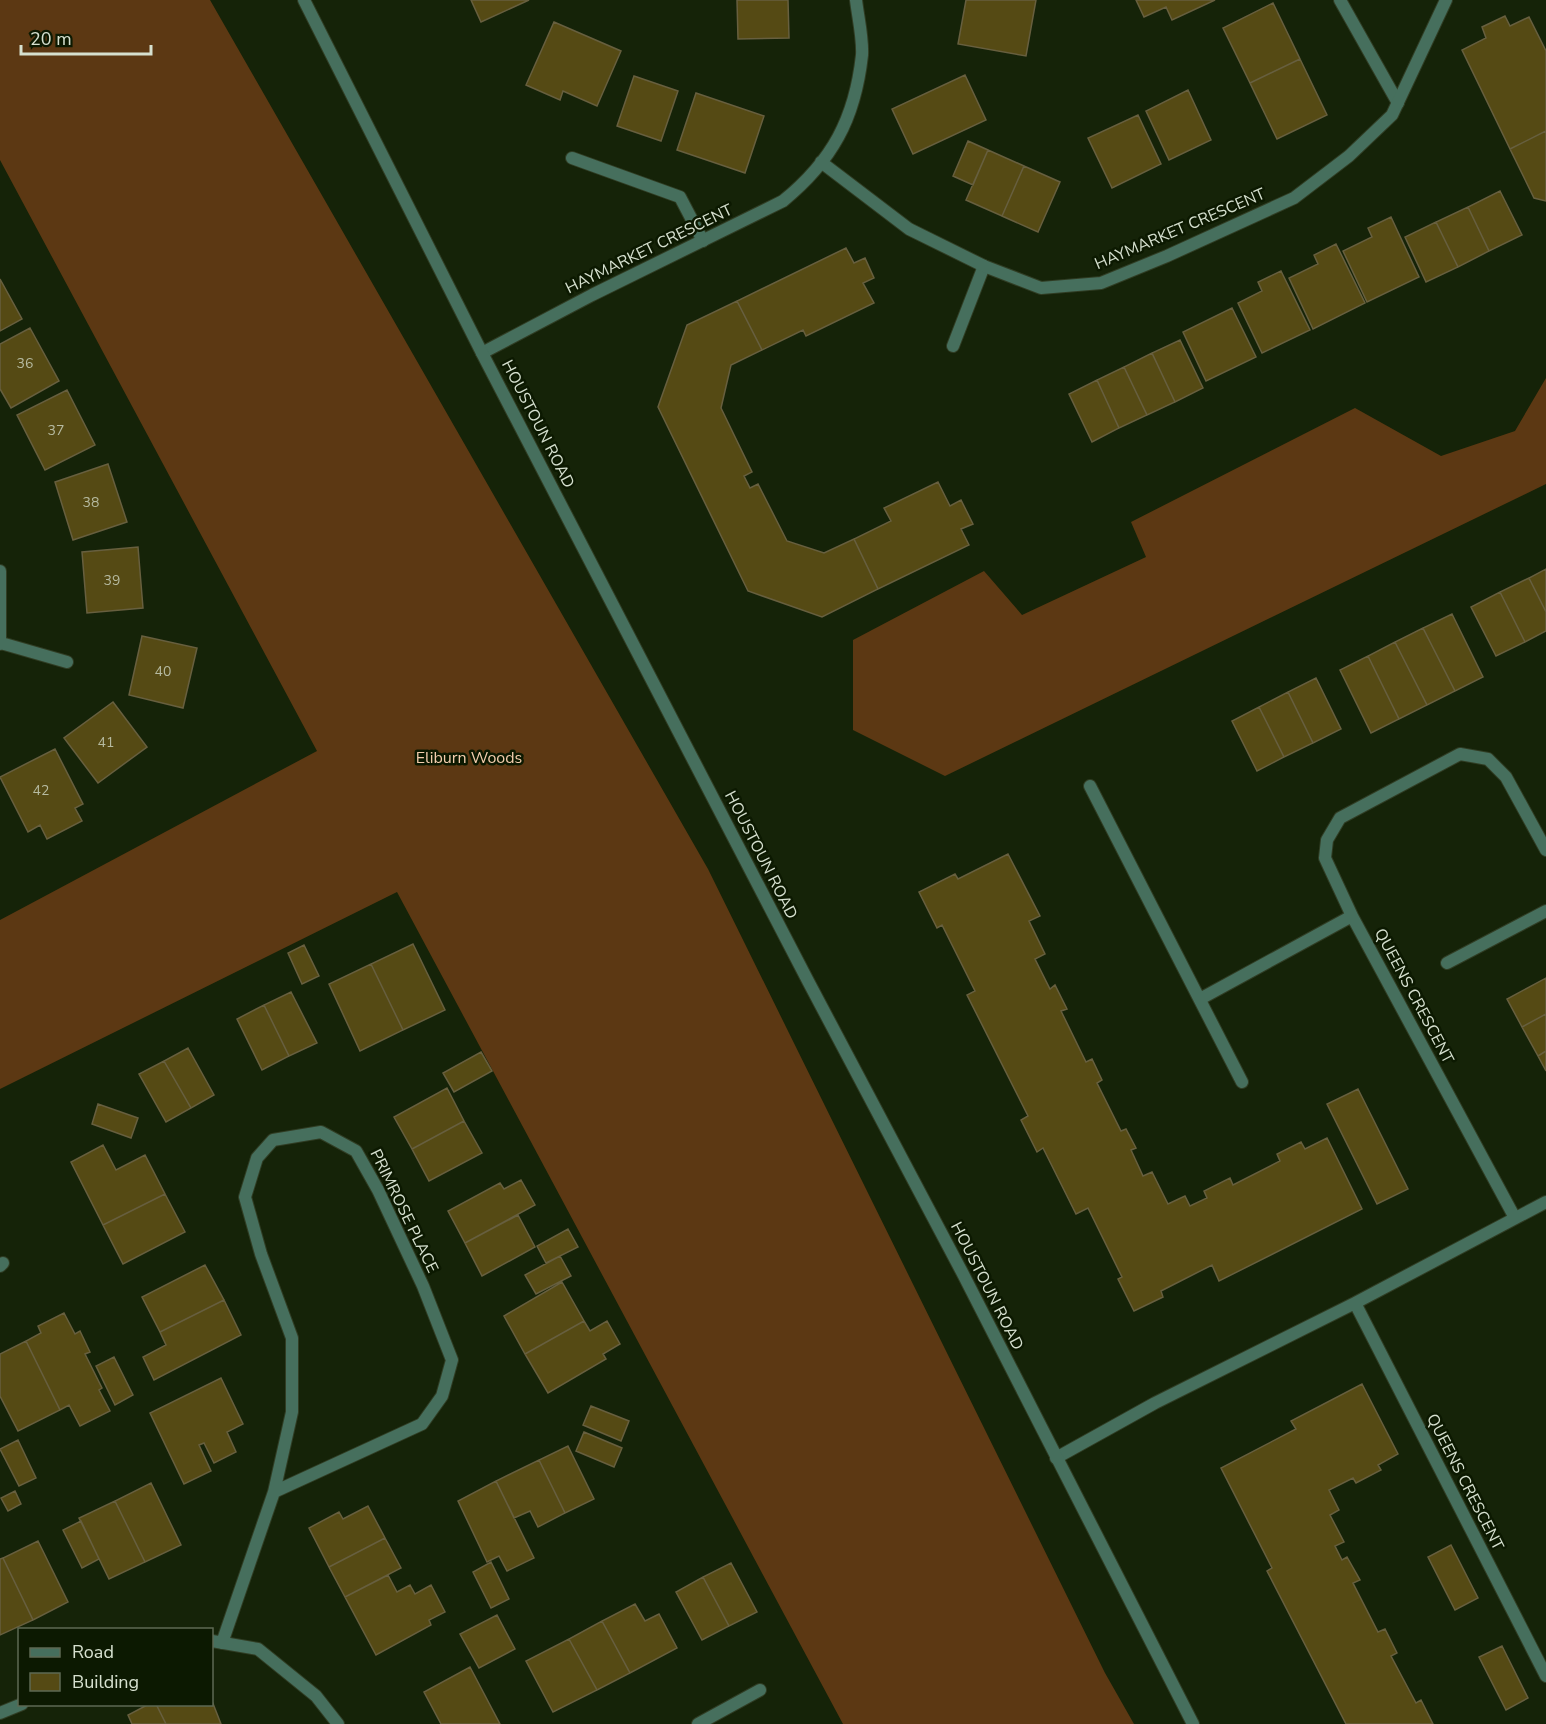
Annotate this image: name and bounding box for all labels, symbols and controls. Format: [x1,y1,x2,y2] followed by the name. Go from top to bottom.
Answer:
[21,18,152,56] scale bar
[30,27,72,51] text: 20 m
[1091,183,1269,275] street label: HAYMARKET CRESCENT
[562,199,737,299] street label: HAYMARKET CRESCENT
[17,354,33,373] house number: 36
[496,356,580,492] street label: HOUSTOUN ROAD
[48,421,64,440] house number: 37
[83,493,99,512] house number: 38
[104,571,120,590] house number: 39
[155,662,171,681] house number: 40
[98,733,114,752] house number: 41
[416,747,522,769] park label: Eliburn Woods
[33,781,49,800] house number: 42
[719,787,803,923] street label: HOUSTOUN ROAD
[1369,924,1459,1068] street label: QUEENS CRESCENT
[365,1146,443,1276] street label: PRIMROSE PLACE
[945,1218,1029,1354] street label: HOUSTOUN ROAD
[1421,1410,1509,1554] street label: QUEENS CRESCENT
[18,1628,213,1706] legend
[72,1640,114,1664] text: Road
[72,1670,139,1694] text: Building

